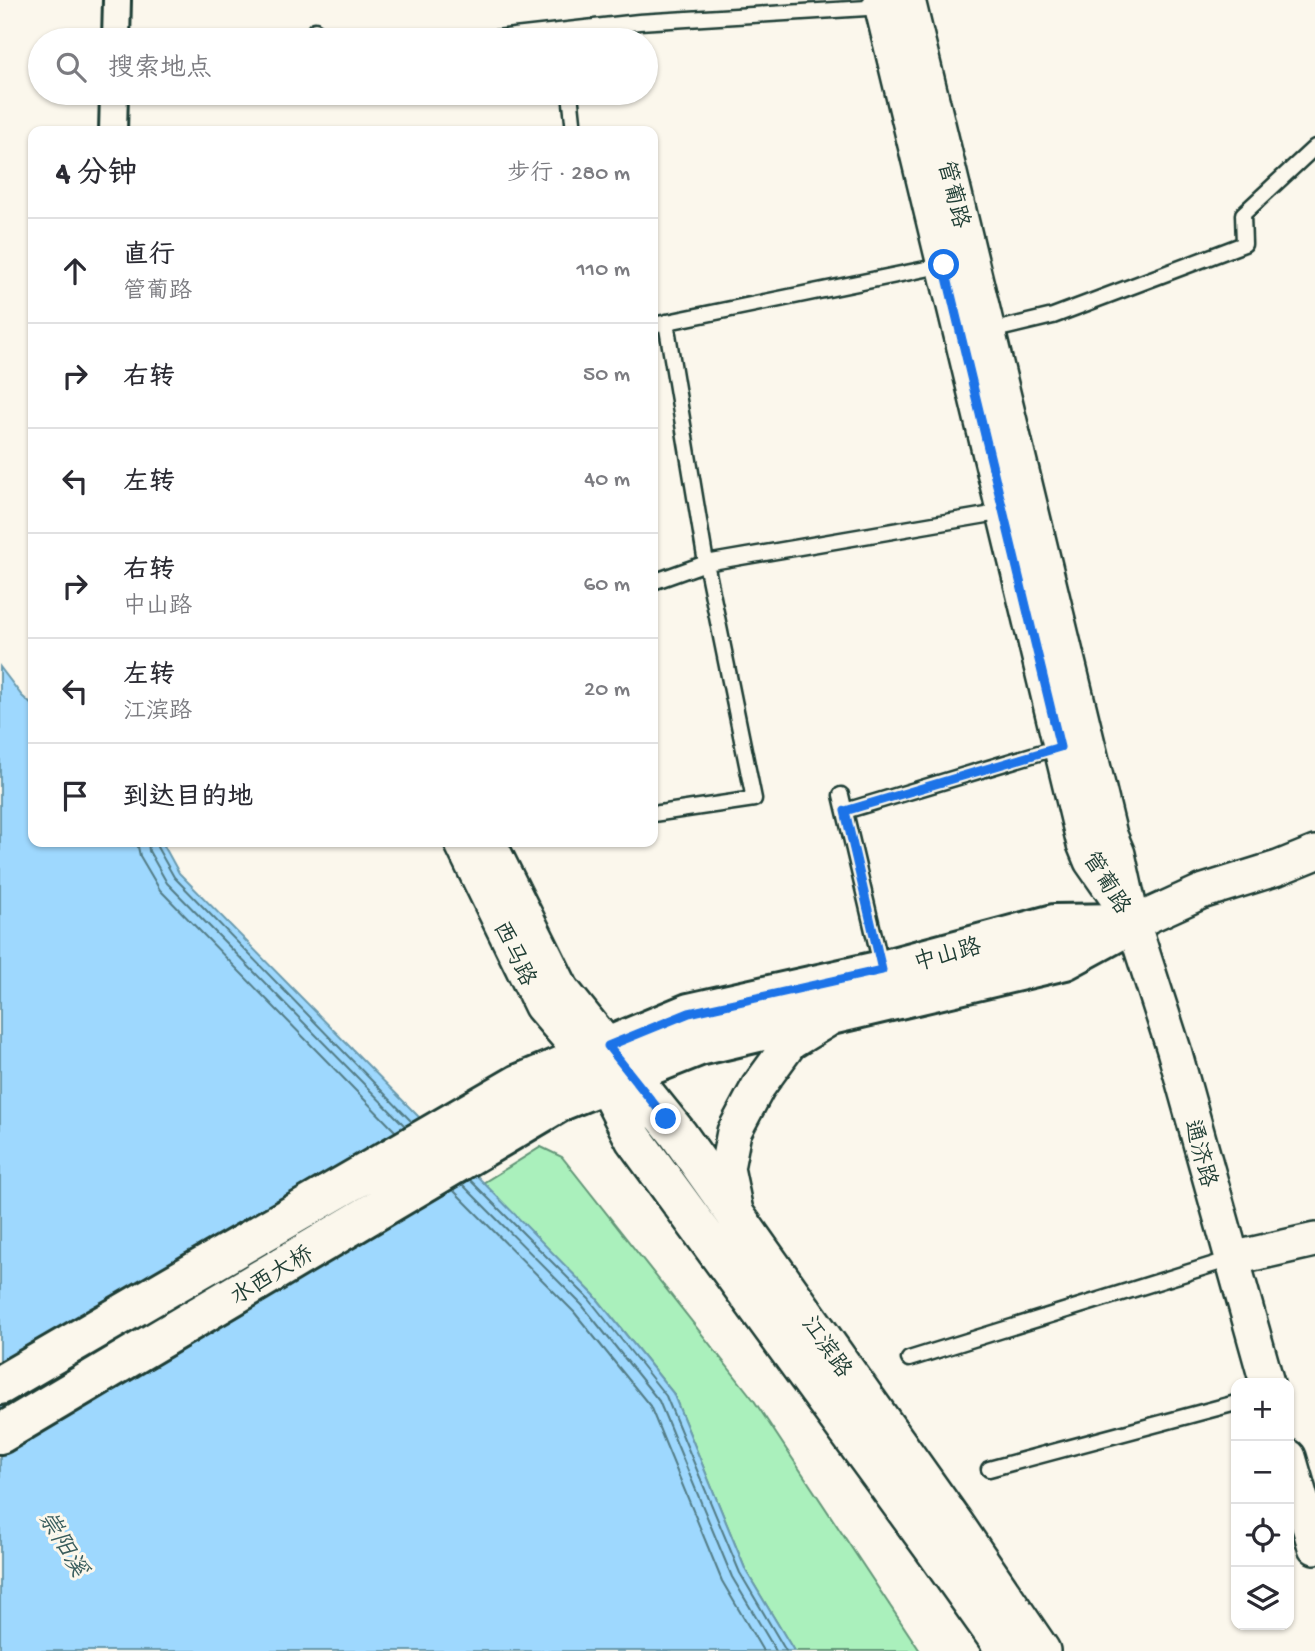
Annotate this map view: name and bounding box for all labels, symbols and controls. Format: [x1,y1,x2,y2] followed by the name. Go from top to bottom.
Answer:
[28,28,658,105] search box
[52,48,90,86] icon: search
[108,55,212,86] text: 搜索地点
[56,158,137,193] text: 4 分钟
[930,158,974,232] street label: 管葡路
[507,161,630,188] text: 步行 · 280 m
[123,242,175,273] text: 直行
[928,249,959,280] route start
[56,252,94,290] icon: ahead
[577,257,630,284] text: 110 m
[123,279,192,306] text: 管葡路
[56,357,94,395] icon: right
[583,362,630,389] text: 50 m
[123,364,175,395] text: 右转
[56,462,94,500] icon: left
[584,467,630,494] text: 40 m
[123,469,175,500] text: 左转
[123,557,175,588] text: 右转
[56,567,94,605] icon: right
[584,572,630,599] text: 60 m
[123,594,192,621] text: 中山路
[123,662,175,693] text: 左转
[56,672,94,710] icon: left
[584,677,630,704] text: 20 m
[123,699,192,726] text: 江滨路
[56,777,94,815] icon: arrive
[123,784,253,815] text: 到达目的地
[1075,847,1136,920] street label: 管葡路
[486,917,541,991] street label: 西马路
[911,933,985,978] street label: 中山路
[650,1103,681,1134] route end
[1177,1117,1222,1191] street label: 通济路
[226,1241,319,1312] street label: 水西大桥
[794,1311,857,1384] street label: 江滨路
[1231,1378,1294,1630] map controls
[1231,1378,1294,1441] button: +
[1231,1441,1294,1504] button: −
[1231,1504,1294,1567] button: locate
[30,1506,94,1585] water label: 崇阳溪
[1231,1567,1294,1630] button: layers

